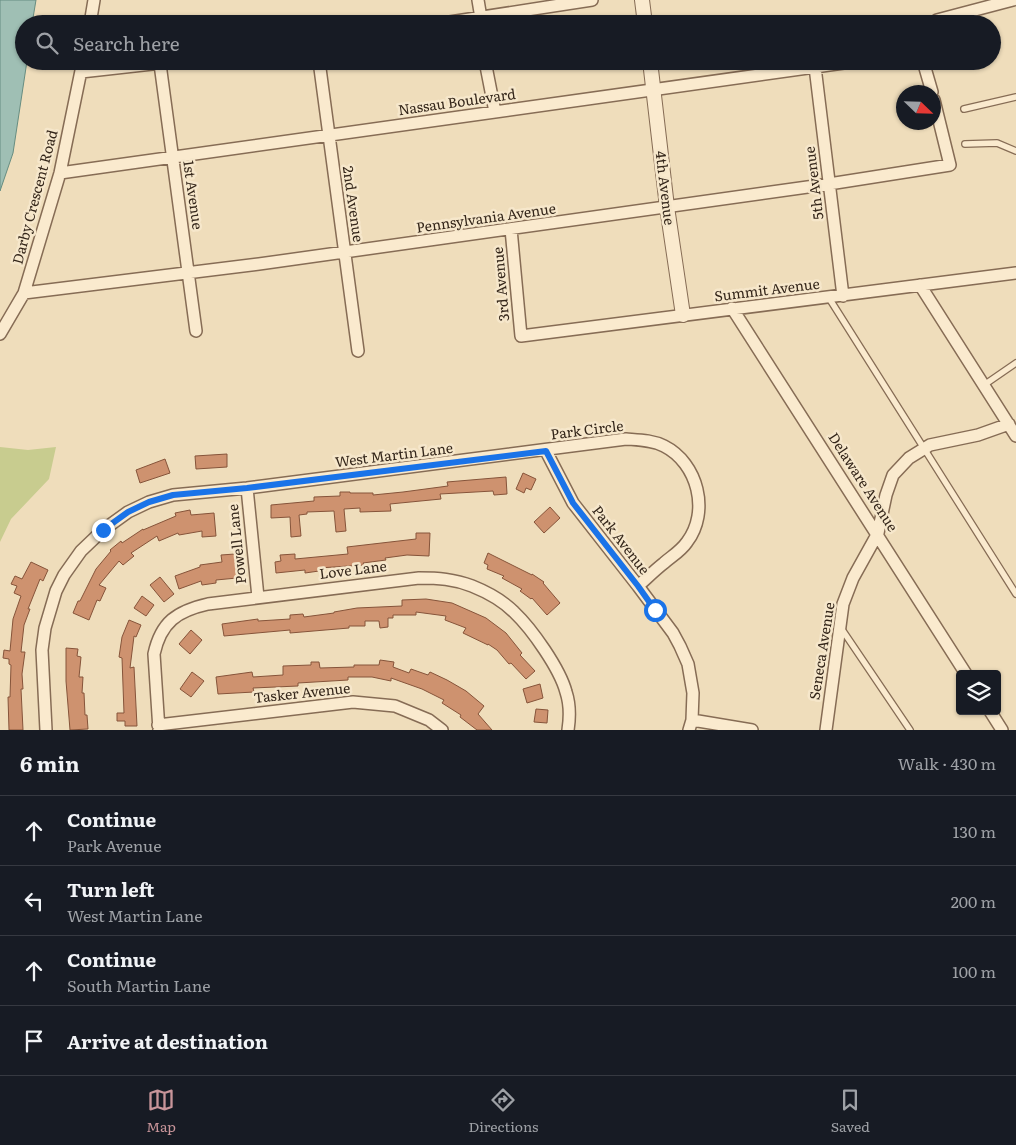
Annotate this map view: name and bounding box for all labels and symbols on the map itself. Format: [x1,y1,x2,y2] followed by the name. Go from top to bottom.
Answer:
[397,83,517,119] street label: Nassau Boulevard
[896,85,941,130] north arrow
[6,127,62,266] street label: Darby Crescent Road
[799,145,827,221] street label: 5th Avenue
[652,150,680,226] street label: 4th Avenue
[179,159,209,231] street label: 1st Avenue
[339,164,369,243] street label: 2nd Avenue
[415,197,557,237] street label: Pennsylvania Avenue
[487,246,513,322] street label: 3rd Avenue
[713,273,821,305] street label: Summit Avenue
[549,415,624,443] street label: Park Circle
[824,428,903,535] street label: Delaware Avenue
[334,437,454,471] street label: West Martin Lane
[588,501,655,578] street label: Park Avenue
[222,503,250,585] street label: Powell Lane
[92,519,115,542] route end
[318,555,388,583] street label: Love Lane
[644,599,667,622] route start
[803,601,839,701] street label: Seneca Avenue
[253,677,351,707] street label: Tasker Avenue

